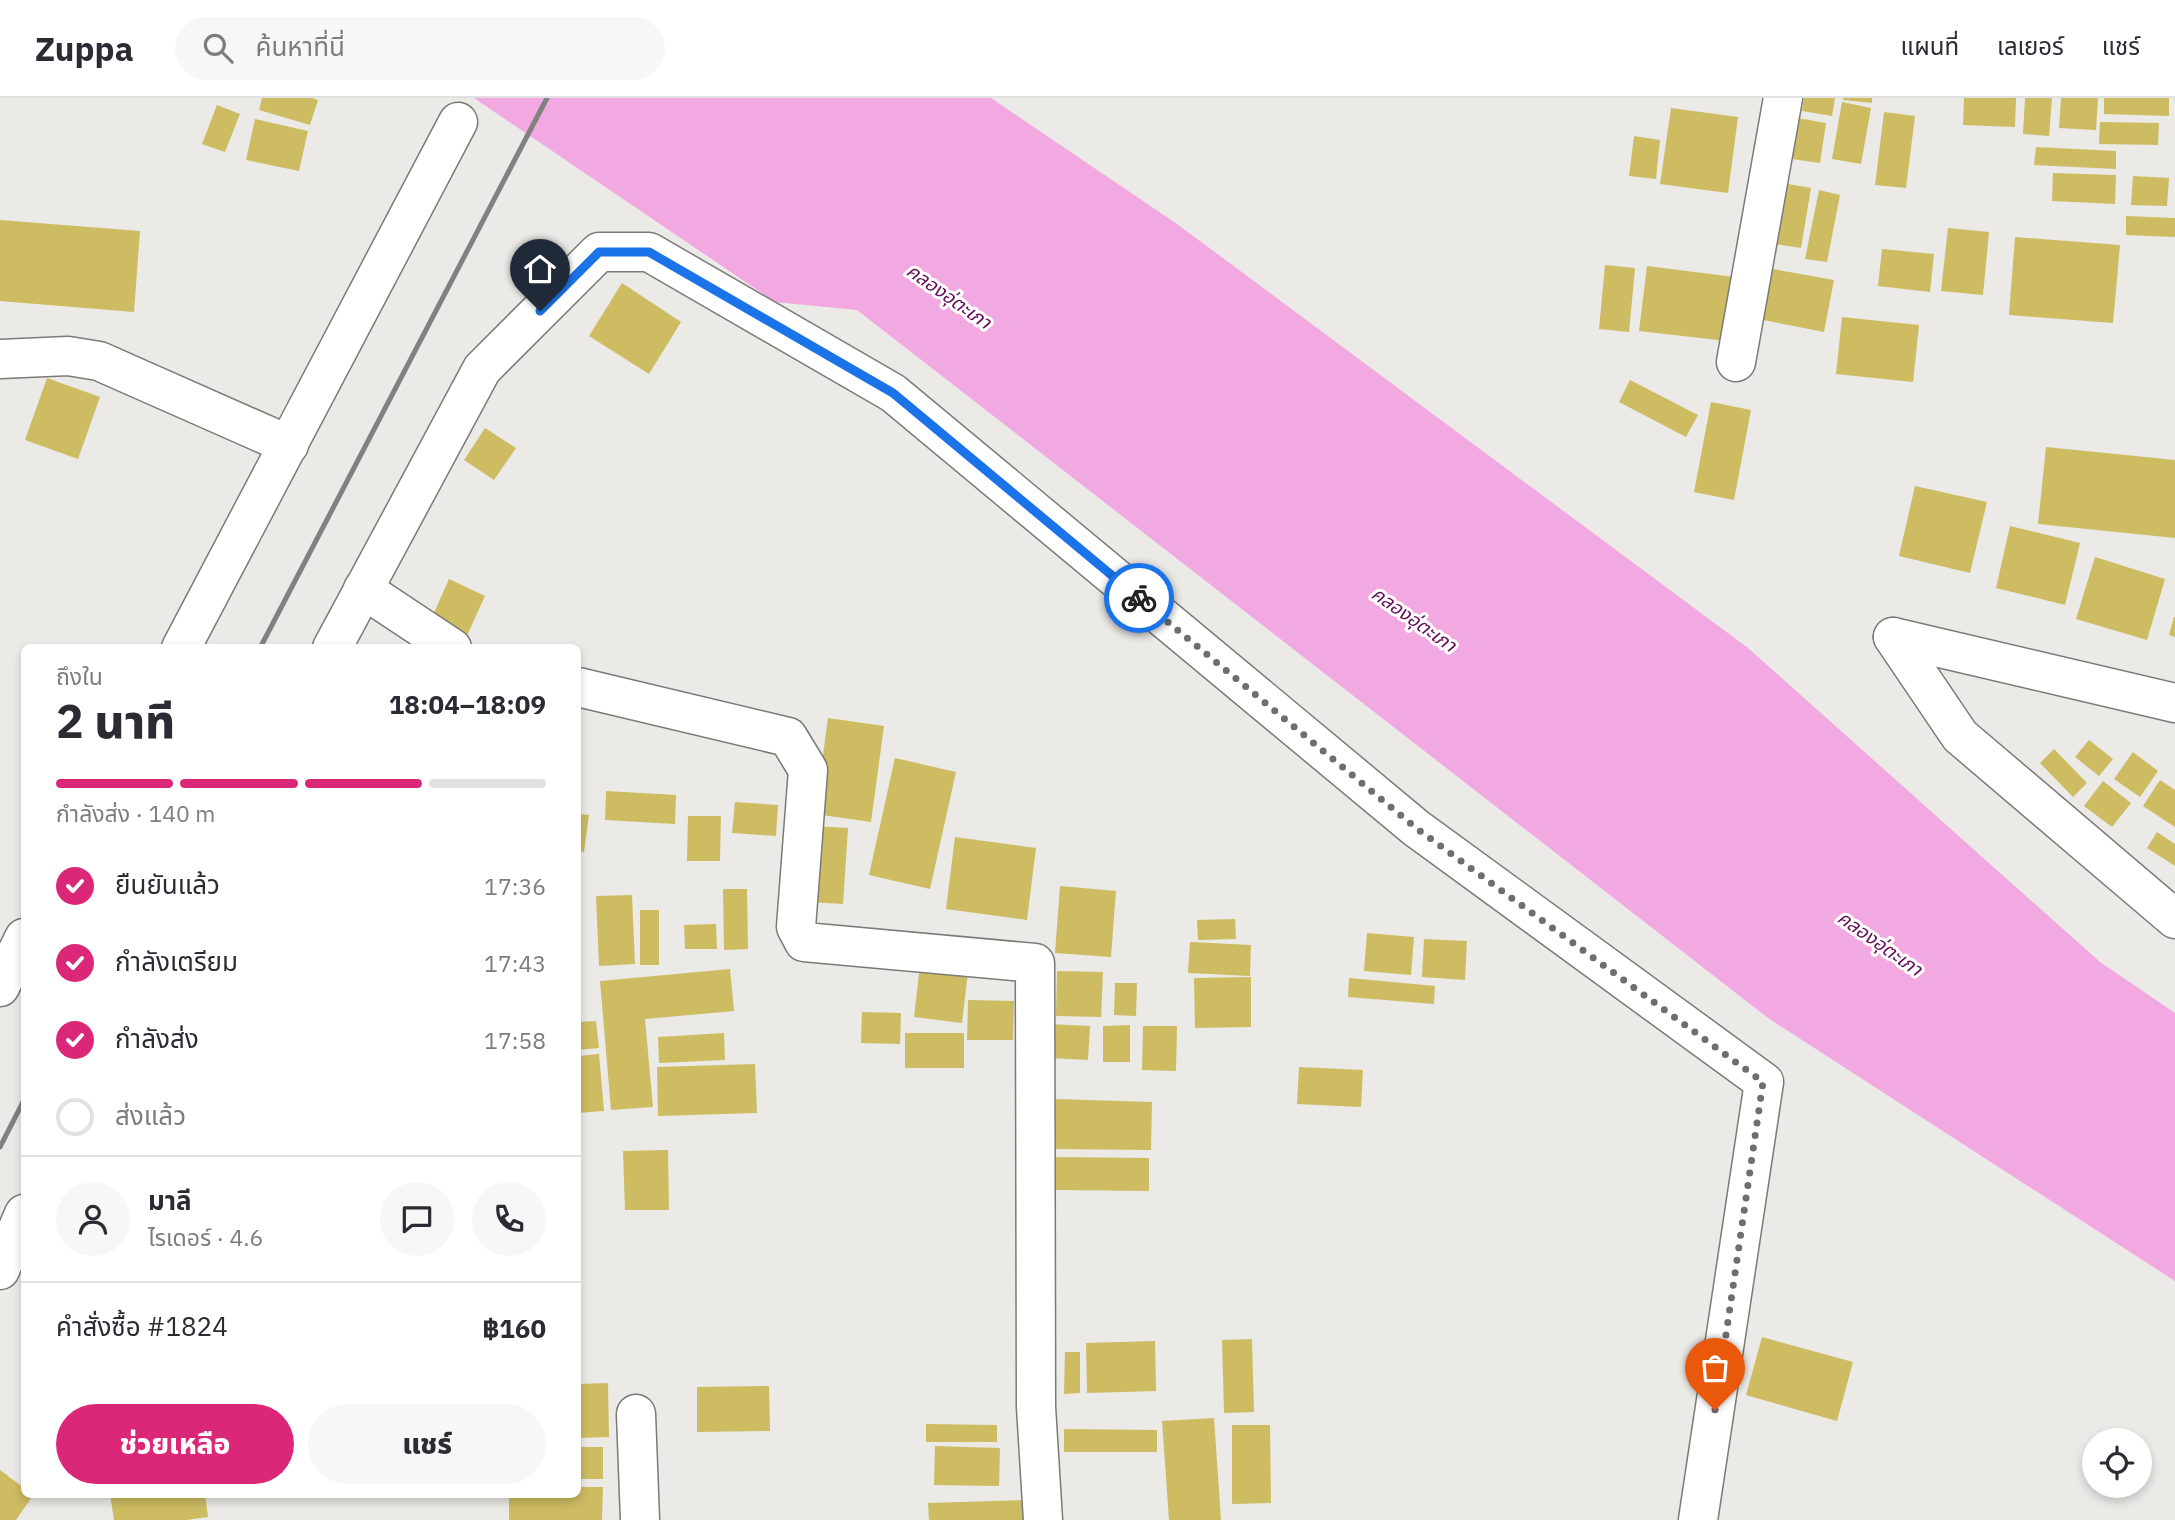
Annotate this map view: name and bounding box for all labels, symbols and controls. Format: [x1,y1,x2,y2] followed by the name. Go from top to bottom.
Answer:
[175,17,665,80] search box
[35,27,133,70] text: Zuppa
[199,29,237,67] icon: search
[255,29,345,63] text: ค้นหาที่นี่
[1901,30,1959,62] text: แผนที่
[1997,30,2064,62] text: เลเยอร์
[2102,30,2140,62] text: แชร์
[510,239,570,311] pin
[521,250,559,288] icon: home
[902,258,997,335] water label: คลองอุ่ตะเภา
[1104,563,1174,633] courier
[1120,579,1158,617] icon: bike
[1367,581,1462,658] water label: คลองอุ่ตะเภา
[56,661,103,691] text: ถึงใน
[389,687,546,721] text: 18:04–18:09
[56,691,175,751] text: 2 นาที
[56,798,215,828] text: กำลังส่ง · 140 m
[56,867,94,905] icon: check
[115,867,220,901] text: ยืนยันแล้ว
[484,871,546,901] text: 17:36
[1833,905,1928,982] water label: คลองอุ่ตะเภา
[56,944,94,982] icon: check
[115,944,238,978] text: กำลังเตรียม
[484,948,546,978] text: 17:43
[56,1021,94,1059] icon: check
[115,1021,199,1055] text: กำลังส่ง
[484,1025,546,1055] text: 17:58
[115,1098,186,1132] text: ส่งแล้ว
[56,1182,130,1256] button: person
[380,1182,454,1256] button: chat
[472,1182,546,1256] button: phone
[148,1183,192,1217] text: มาลี
[148,1222,263,1252] text: ไรเดอร์ · 4.6
[56,1309,228,1343] text: คำสั่งซื้อ #1824
[482,1311,546,1345] text: ฿160
[1685,1338,1745,1410] pin
[1696,1349,1734,1387] icon: bag
[56,1404,294,1484] button: ช่วยเหลือ
[308,1404,546,1484] button: แชร์
[2082,1428,2152,1498] map controls
[2082,1428,2152,1498] button: locate

